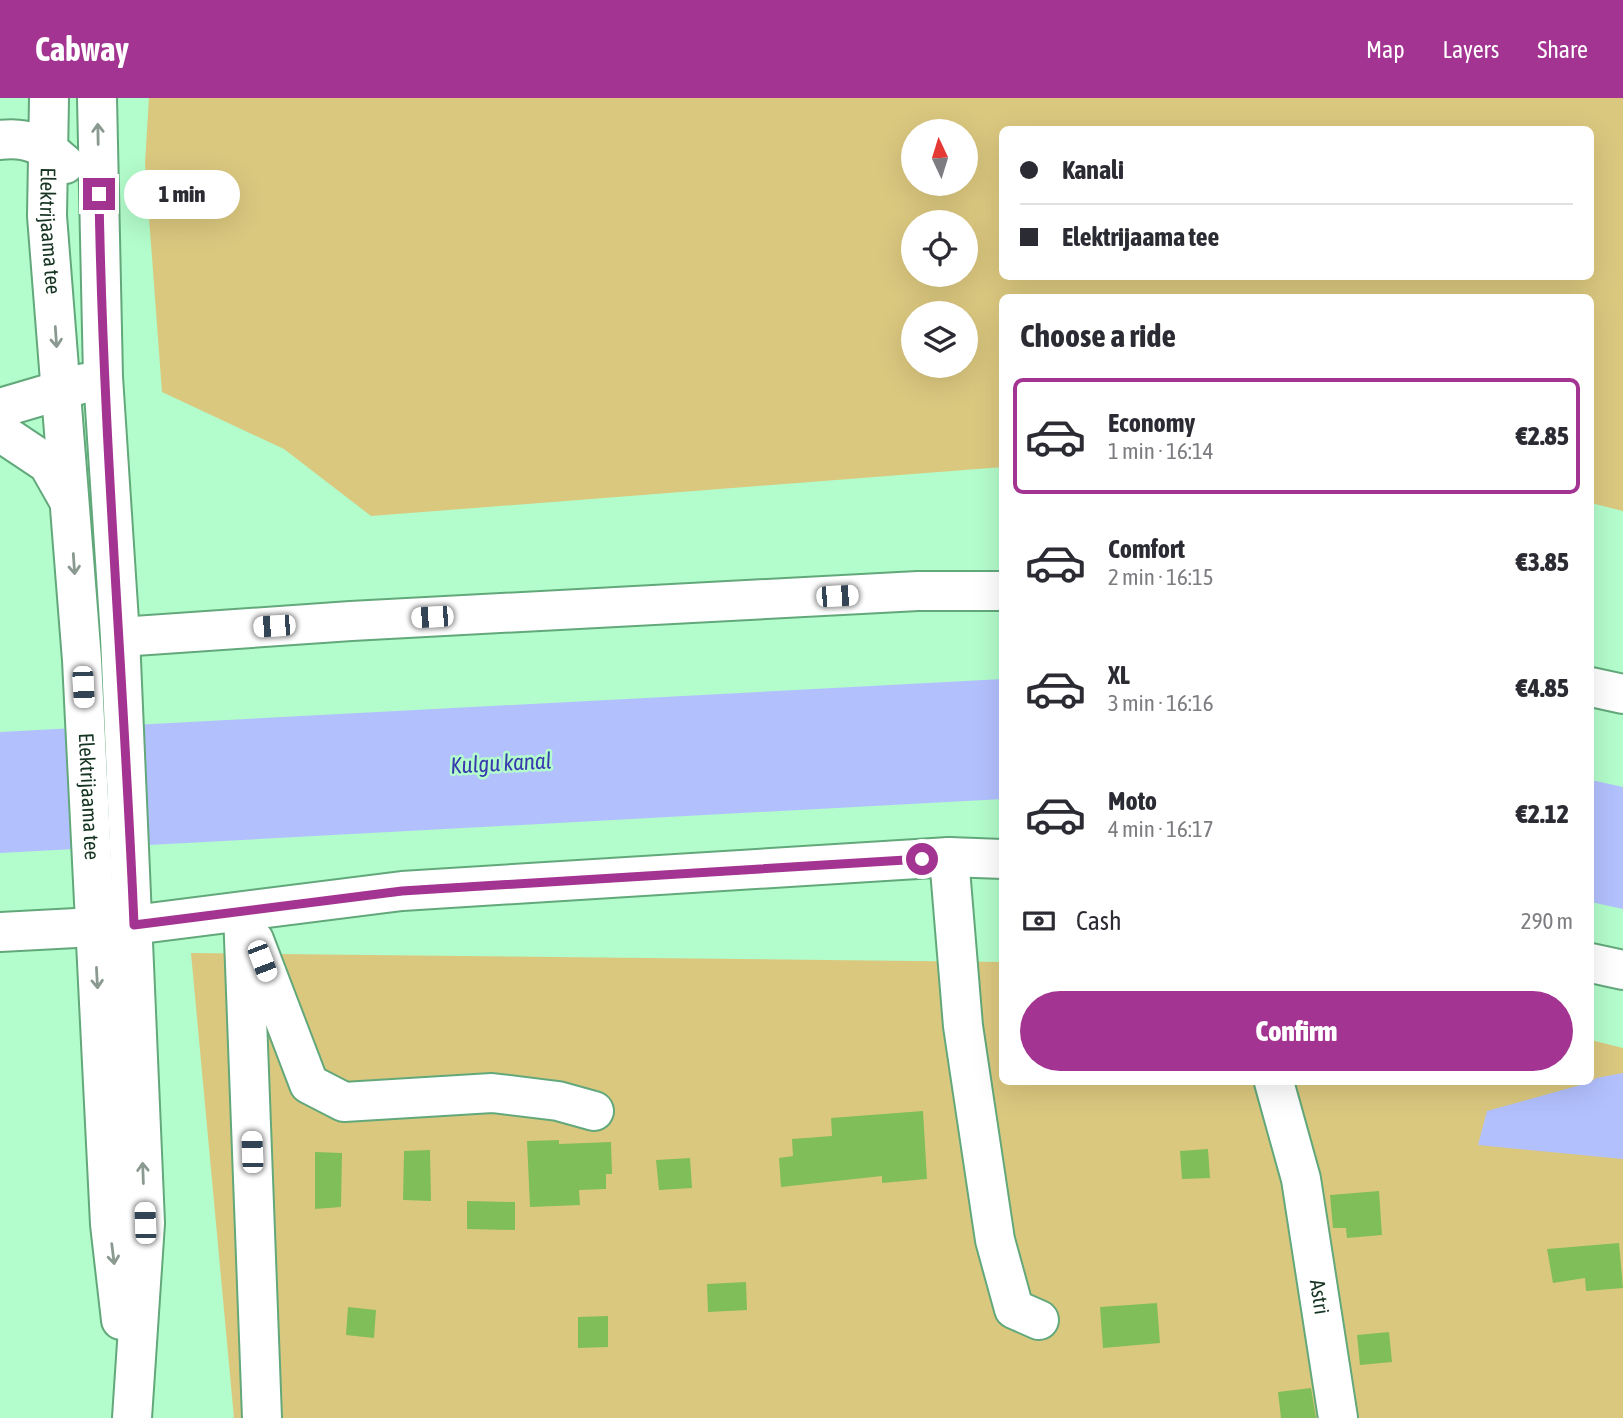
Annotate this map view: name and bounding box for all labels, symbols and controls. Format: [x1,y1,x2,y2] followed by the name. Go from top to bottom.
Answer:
[35,30,129,68] text: Cabway
[1366,36,1405,63] text: Map
[1443,36,1499,63] text: Layers
[1537,36,1588,63] text: Share
[901,119,978,196] north arrow
[901,119,978,378] map controls
[91,122,105,145] one-way arrow
[1062,155,1124,185] text: Kanali
[36,167,66,295] street label: Elektrijaama tee
[124,170,239,218] callout: 1 min
[83,178,115,210] route end
[159,181,205,207] text: 1 min
[901,210,978,287] button: locate
[1062,222,1219,252] text: Elektrijaama tee
[901,301,978,378] button: layers
[1020,317,1176,354] text: Choose a ride
[50,326,63,349] one-way arrow
[1024,405,1087,468] icon: car
[1108,408,1195,438] text: Economy
[1516,421,1569,451] text: €2.85
[1108,438,1214,464] text: 1 min · 16:14
[1024,531,1087,594] icon: car
[1108,534,1185,564] text: Comfort
[1516,547,1569,577] text: €3.85
[68,552,81,575] one-way arrow
[1108,564,1214,590] text: 2 min · 16:15
[816,584,859,608] car
[411,605,454,629] car
[253,614,296,638] car
[1024,657,1087,720] icon: car
[1108,660,1130,690] text: XL
[72,665,95,709] car
[1516,673,1569,703] text: €4.85
[1108,690,1214,716] text: 3 min · 16:16
[75,732,105,861] street label: Elektrijaama tee
[450,747,552,779] water label: Kulgu kanal
[1024,783,1087,846] icon: car
[1108,786,1157,816] text: Moto
[1516,799,1569,829] text: €2.12
[1108,816,1214,842] text: 4 min · 16:17
[906,843,938,875] route start
[1020,902,1058,940] icon: cash
[1076,906,1122,936] text: Cash
[1521,908,1573,934] text: 290 m
[245,938,280,984] car
[91,966,104,989] one-way arrow
[1020,991,1573,1071] button: Confirm
[241,1131,264,1173] car
[137,1162,150,1185] one-way arrow
[134,1202,157,1244] car
[107,1242,120,1265] one-way arrow
[1306,1278,1335,1316] street label: Astri

